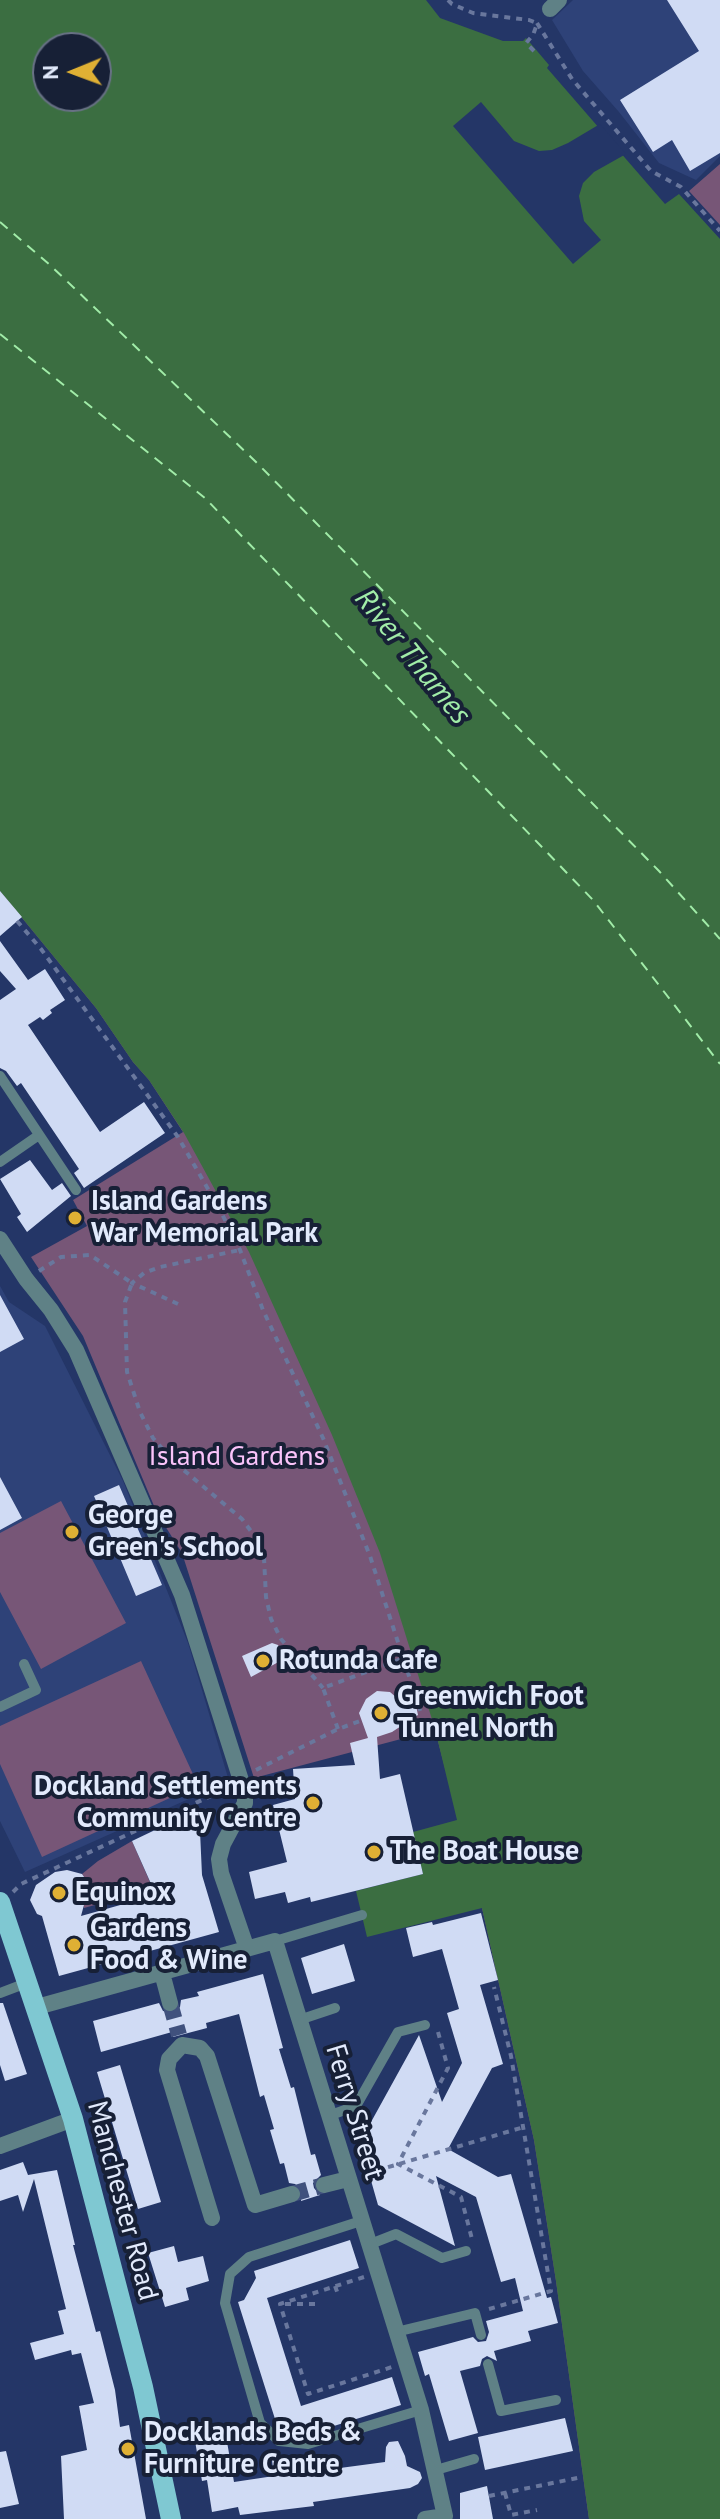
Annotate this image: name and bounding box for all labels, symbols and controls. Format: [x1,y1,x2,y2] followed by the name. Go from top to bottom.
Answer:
[32,32,112,112] north arrow
[36,65,64,80] text: N
[346,582,478,732] water label: River Thames
[91,1185,318,1251] place label: Island Gardens War Memorial Park
[66,1209,84,1227] marker: Island Gardens War Memorial Park
[149,1440,325,1474] park label: Island Gardens
[88,1499,263,1565] place label: George Green's School
[63,1523,81,1541] marker: George Green's School
[279,1644,438,1678] place label: Rotunda Cafe
[254,1652,272,1670] marker: Rotunda Cafe
[397,1680,584,1746] place label: Greenwich Foot Tunnel North
[372,1704,390,1722] marker: Greenwich Foot Tunnel North
[34,1770,297,1836] place label: Dockland Settlements Community Centre
[304,1794,322,1812] marker: Dockland Settlements Community Centre
[390,1835,579,1869] place label: The Boat House
[365,1843,383,1861] marker: The Boat House
[75,1876,172,1910] place label: Equinox
[50,1884,68,1902] marker: Equinox
[90,1912,247,1978] place label: Gardens Food & Wine
[65,1936,83,1954] marker: Gardens Food & Wine
[318,2040,390,2184] street label: Ferry Street
[79,2098,165,2304] street label: Manchester Road
[144,2416,362,2482] place label: Docklands Beds & Furniture Centre
[119,2440,137,2458] marker: Docklands Beds & Furniture Centre

